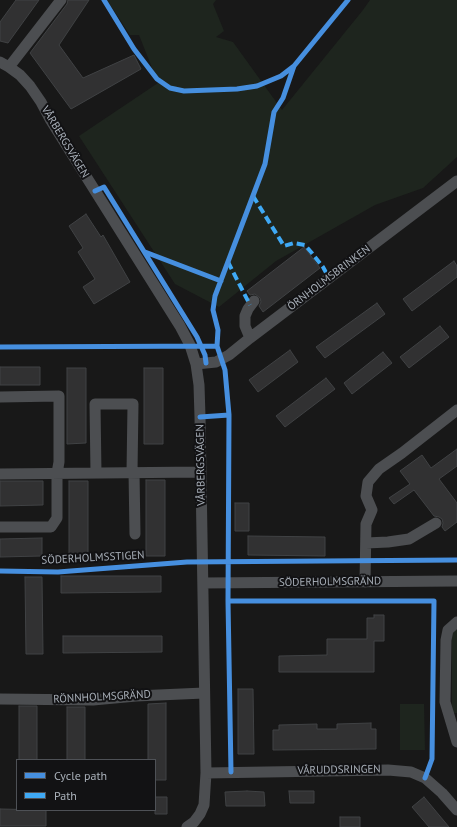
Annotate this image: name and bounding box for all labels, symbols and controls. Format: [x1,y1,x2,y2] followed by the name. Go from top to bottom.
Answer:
[38,104,92,180] street label: VÅRBERGSVÄGEN
[285,243,373,313] street label: ÖRNHOLMSBRINKEN
[194,424,208,506] street label: VÅRBERGSVÄGEN
[41,549,145,567] street label: SÖDERHOLMSSTIGEN
[279,575,381,589] street label: SÖDERHOLMSGRÄND
[53,688,151,706] street label: RÖNNHOLMSGRÄND
[16,759,156,811] legend
[297,763,381,777] street label: VÅRUDDSRINGEN
[54,768,107,783] text: Cycle path
[54,788,77,803] text: Path

